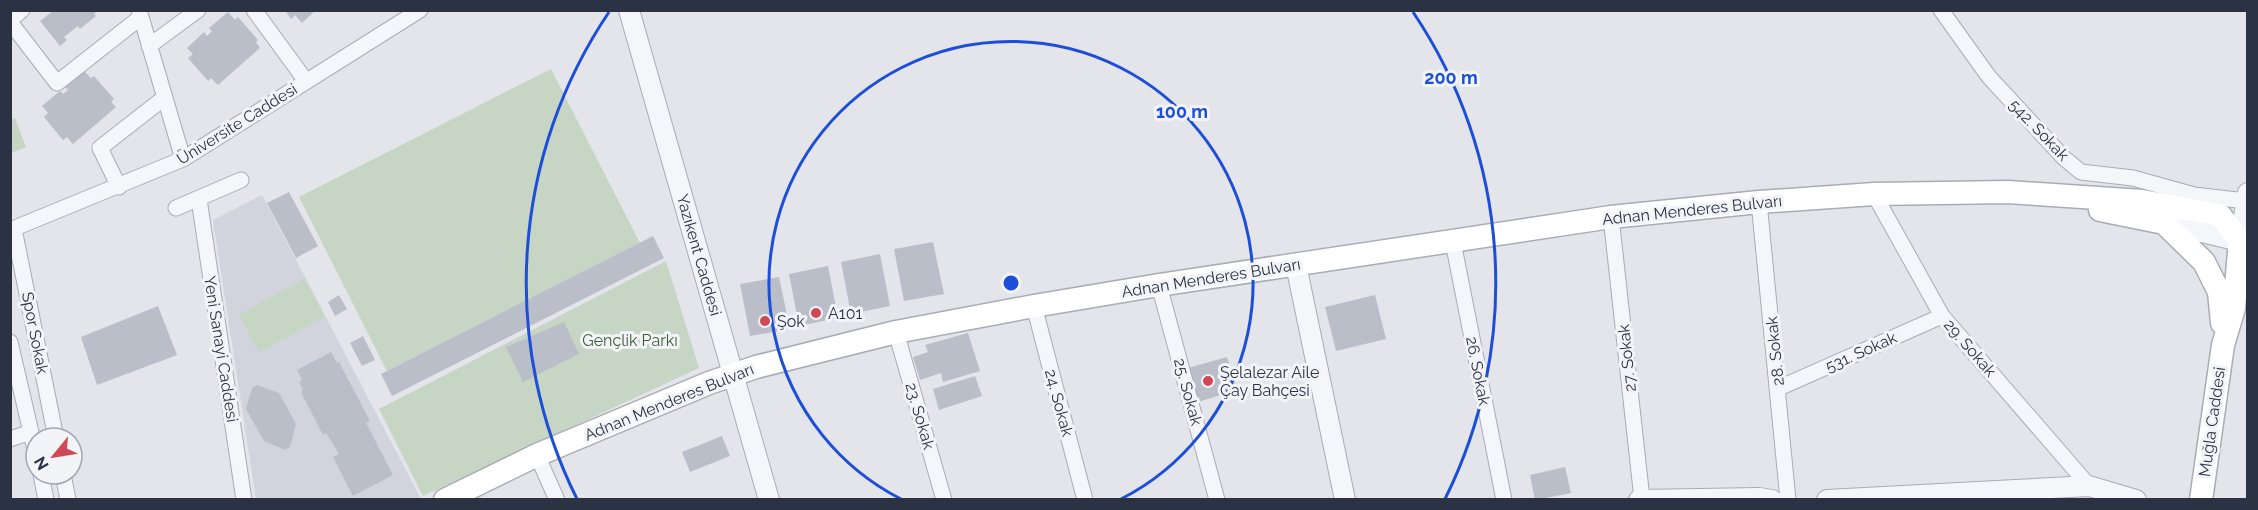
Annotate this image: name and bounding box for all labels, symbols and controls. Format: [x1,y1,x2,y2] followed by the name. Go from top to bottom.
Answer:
[1424,67,1478,88] text: 200 m
[173,78,301,169] street label: Üniversite Caddesi
[2005,95,2073,165] street label: 542. Sokak
[1156,101,1208,122] text: 100 m
[1601,191,1783,229] street label: Adnan Menderes Bulvarı
[673,192,725,318] street label: Yazıkent Caddesi
[1120,254,1302,302] street label: Adnan Menderes Bulvarı
[1001,273,1021,293] centre of rings
[200,274,242,424] street label: Yeni Sanayi Caddesi
[18,290,52,376] street label: Spor Sokak
[828,304,862,323] place label: A101
[809,306,823,320] marker: A101
[777,312,805,331] place label: Şok
[758,314,772,328] marker: Şok
[1762,315,1788,387] street label: 28. Sokak
[1940,315,2000,381] street label: 29. Sokak
[1614,323,1640,393] street label: 27. Sokak
[1822,328,1900,376] street label: 531. Sokak
[582,331,678,350] park label: Gençlik Parkı
[1462,335,1494,408] street label: 26. Sokak
[1170,356,1206,428] street label: 25. Sokak
[582,359,756,445] street label: Adnan Menderes Bulvarı
[1220,363,1319,400] place label: Şelalezar Aile Çay Bahçesi
[2195,366,2229,478] street label: Muğla Caddesi
[1041,367,1077,439] street label: 24. Sokak
[1201,374,1215,388] marker: Şelalezar Aile Çay Bahçesi
[901,380,939,452] street label: 23. Sokak
[24,426,84,486] north arrow
[30,453,53,473] text: N

